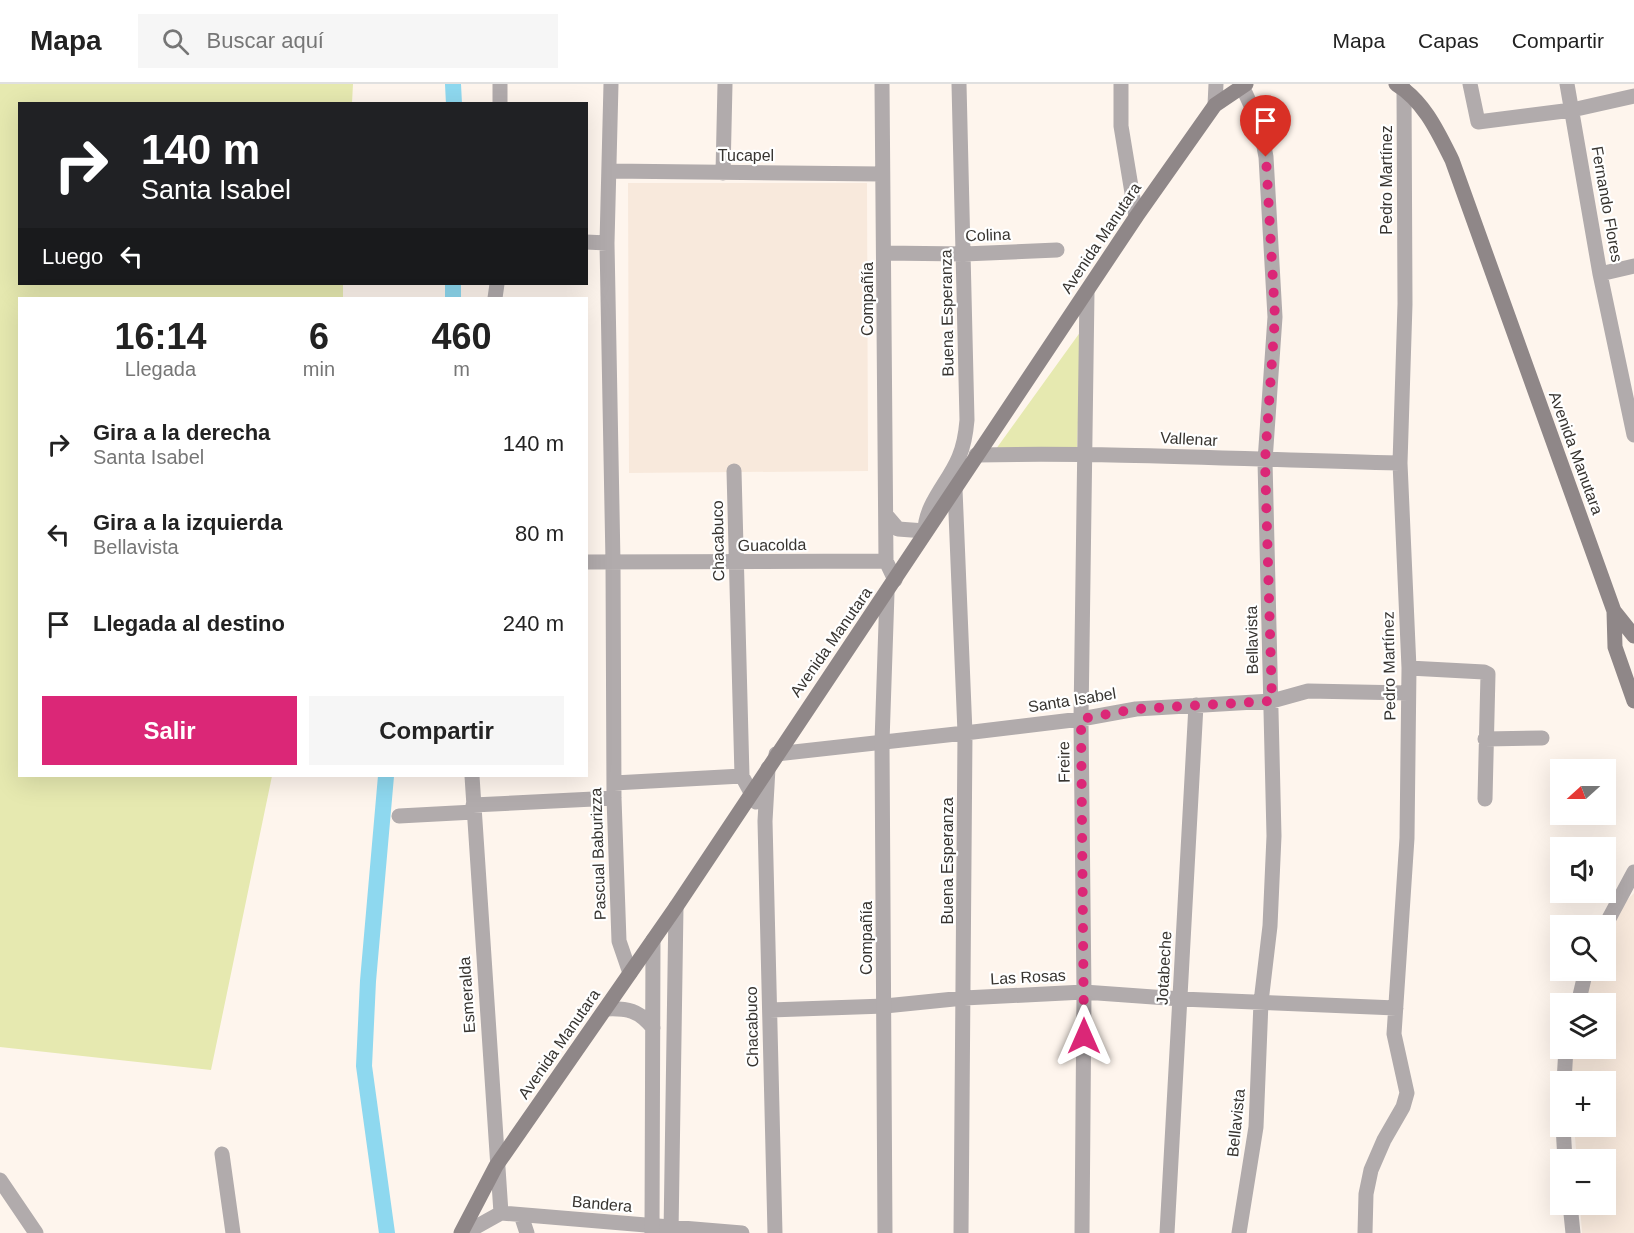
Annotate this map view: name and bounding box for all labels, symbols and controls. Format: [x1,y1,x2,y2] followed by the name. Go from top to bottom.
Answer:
[138,14,558,68] search box
[30,25,102,56] text: Mapa
[159,25,192,58] icon: search
[207,28,324,53] text: Buscar aquí
[1333,29,1385,52] text: Mapa
[1418,29,1479,52] text: Capas
[1512,29,1604,52] text: Compartir
[1240,95,1291,157] pin
[1249,104,1282,137] icon: arrive
[1378,125,1395,235] street label: Pedro Martínez
[42,126,120,204] icon: right
[141,126,260,173] text: 140 m
[1588,145,1626,263] street label: Fernando Flores
[718,147,774,164] street label: Tucapel
[141,175,291,205] text: Santa Isabel
[1058,179,1144,296] street label: Avenida Manutara
[965,226,1011,244] street label: Colina
[115,240,148,273] icon: left
[42,244,103,269] text: Luego
[937,249,957,377] street label: Buena Esperanza
[859,262,876,336] street label: Compañía
[114,316,206,357] text: 16:14
[309,316,329,357] text: 6
[431,316,492,357] text: 460
[125,358,196,380] text: Llegada
[303,358,335,380] text: min
[453,358,470,380] text: m
[1546,389,1606,517] street label: Avenida Manutara
[93,420,270,445] text: Gira a la derecha
[42,428,75,461] icon: right
[1160,429,1219,449] street label: Vallenar
[503,431,564,456] text: 140 m
[93,446,204,468] text: Santa Isabel
[709,500,727,582] street label: Chacabuco
[93,510,283,535] text: Gira a la izquierda
[42,518,75,551] icon: left
[515,521,564,546] text: 80 m
[93,536,179,558] text: Bellavista
[738,536,806,554] street label: Guacolda
[787,584,875,700] street label: Avenida Manutara
[1243,606,1261,674] street label: Bellavista
[42,608,75,641] icon: arrive
[93,611,285,636] text: Llegada al destino
[503,611,564,636] text: 240 m
[1380,611,1398,721] street label: Pedro Martínez
[1027,685,1117,715] street label: Santa Isabel
[42,696,297,765] button: Salir
[309,696,564,765] button: Compartir
[1055,741,1073,783] street label: Freire
[1550,759,1616,825] north arrow
[1550,759,1616,1215] map controls
[587,787,609,921] street label: Pascual Baburizza
[939,797,956,925] street label: Buena Esperanza
[1550,837,1616,903] button: sound
[858,901,875,975] street label: Compañía
[1550,915,1616,981] button: search
[1154,931,1174,1005] street label: Jotabeche
[456,956,478,1034] street label: Esmeralda
[990,967,1066,987] street label: Las Rosas
[515,986,603,1102] street label: Avenida Manutara
[743,986,761,1068] street label: Chacabuco
[1550,993,1616,1059] button: layers
[1052,1004,1116,1068] position arrow
[1550,1071,1616,1137] button: +
[1224,1088,1248,1158] street label: Bellavista
[1550,1149,1616,1215] button: −
[571,1193,633,1215] street label: Bandera

